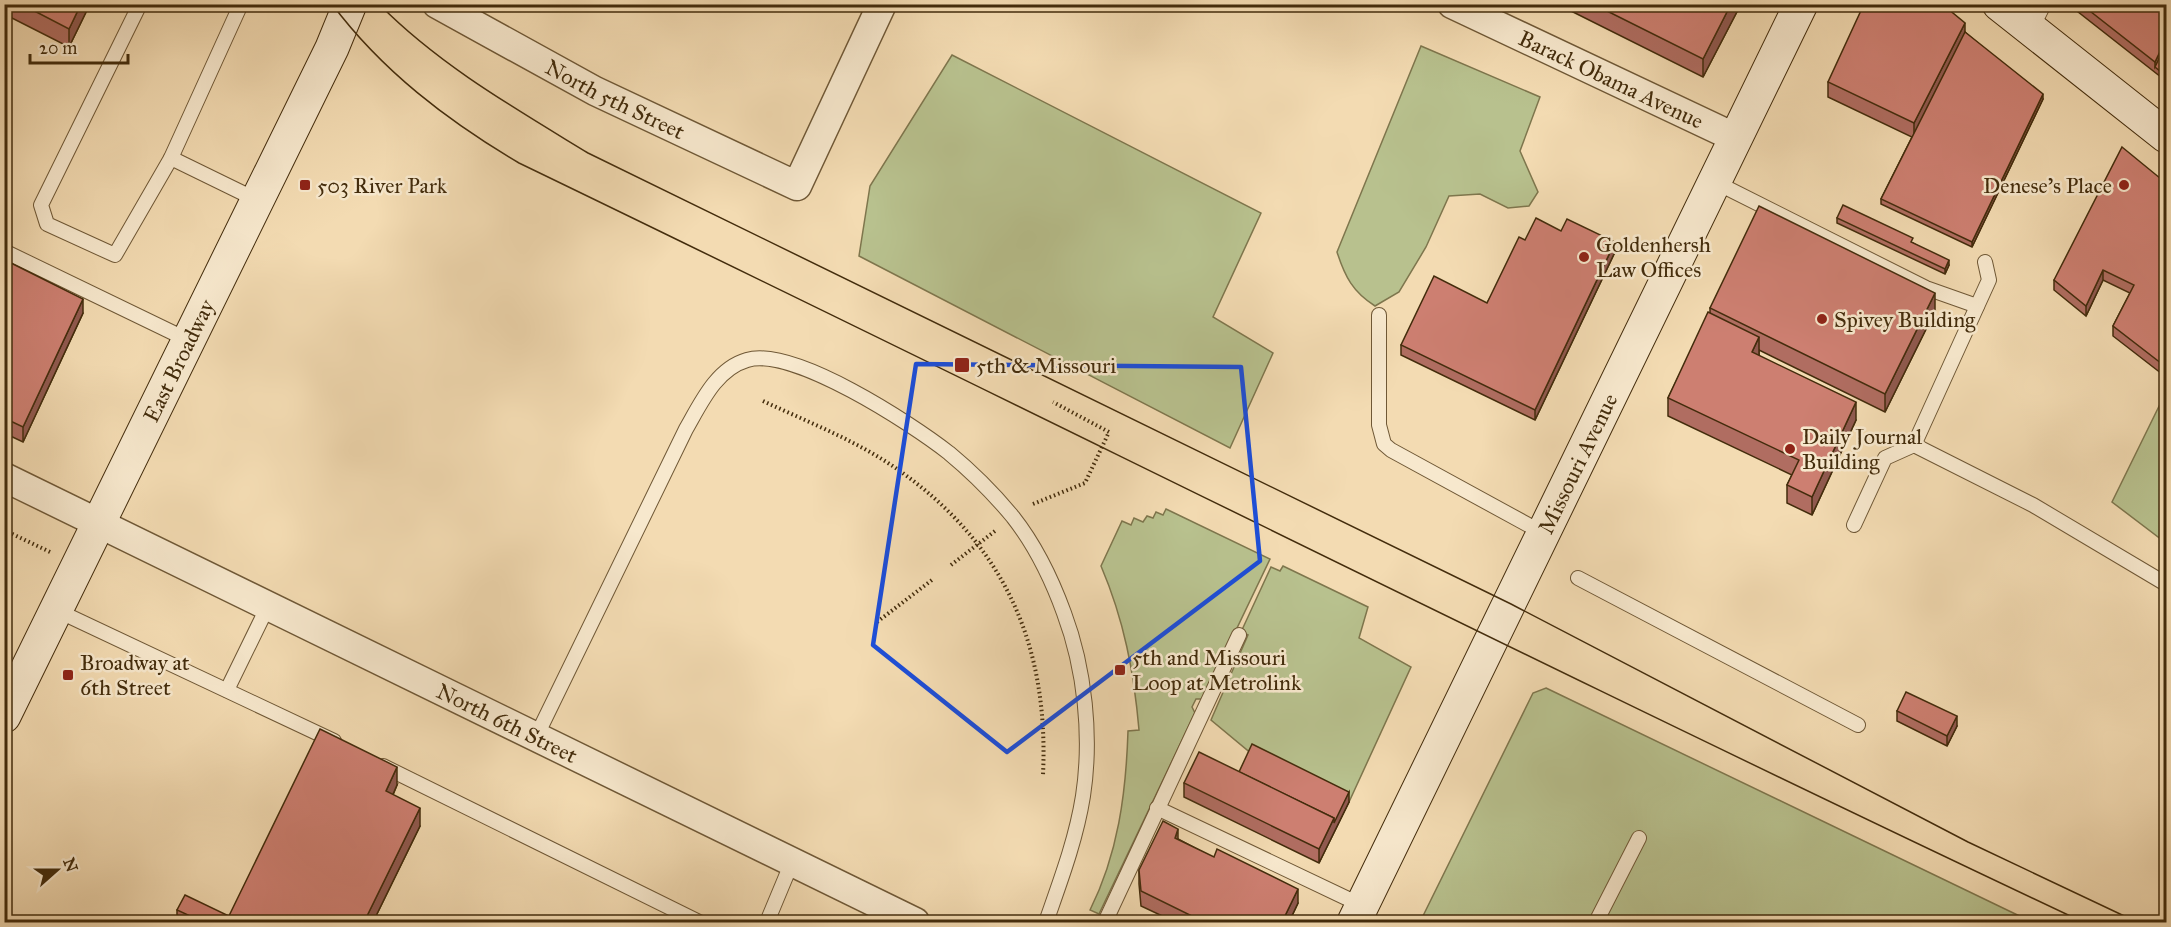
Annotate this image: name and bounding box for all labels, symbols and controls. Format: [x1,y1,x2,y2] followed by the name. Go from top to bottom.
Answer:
[1514,24,1708,134] street label: Barack Obama Avenue
[30,27,128,65] scale bar
[39,37,77,59] text: 20 m
[541,53,689,145] street label: North 5th Street
[317,172,448,199] place label: 503 River Park
[1983,172,2112,199] place label: Denese's Place
[298,178,312,192] marker: 503 River Park
[2117,178,2131,192] marker: Denese's Place
[1596,231,1711,283] place label: Goldenhersh Law Offices
[1577,250,1591,264] marker: Goldenhersh Law Offices
[137,294,220,426] street label: East Broadway
[1834,306,1976,333] place label: Spivey Building
[1815,312,1829,326] marker: Spivey Building
[976,352,1116,379] place label: 5th & Missouri
[953,356,971,374] marker: 5th & Missouri
[1532,389,1623,538] street label: Missouri Avenue
[1802,423,1922,475] place label: Daily Journal Building
[1783,442,1797,456] marker: Daily Journal Building
[1132,644,1302,696] place label: 5th and Missouri Loop at Metrolink
[80,649,190,701] place label: Broadway at 6th Street
[1113,663,1127,677] marker: 5th and Missouri Loop at Metrolink
[61,668,75,682] marker: Broadway at 6th Street
[432,677,582,769] street label: North 6th Street
[27,840,87,900] north arrow
[59,855,82,875] text: N

